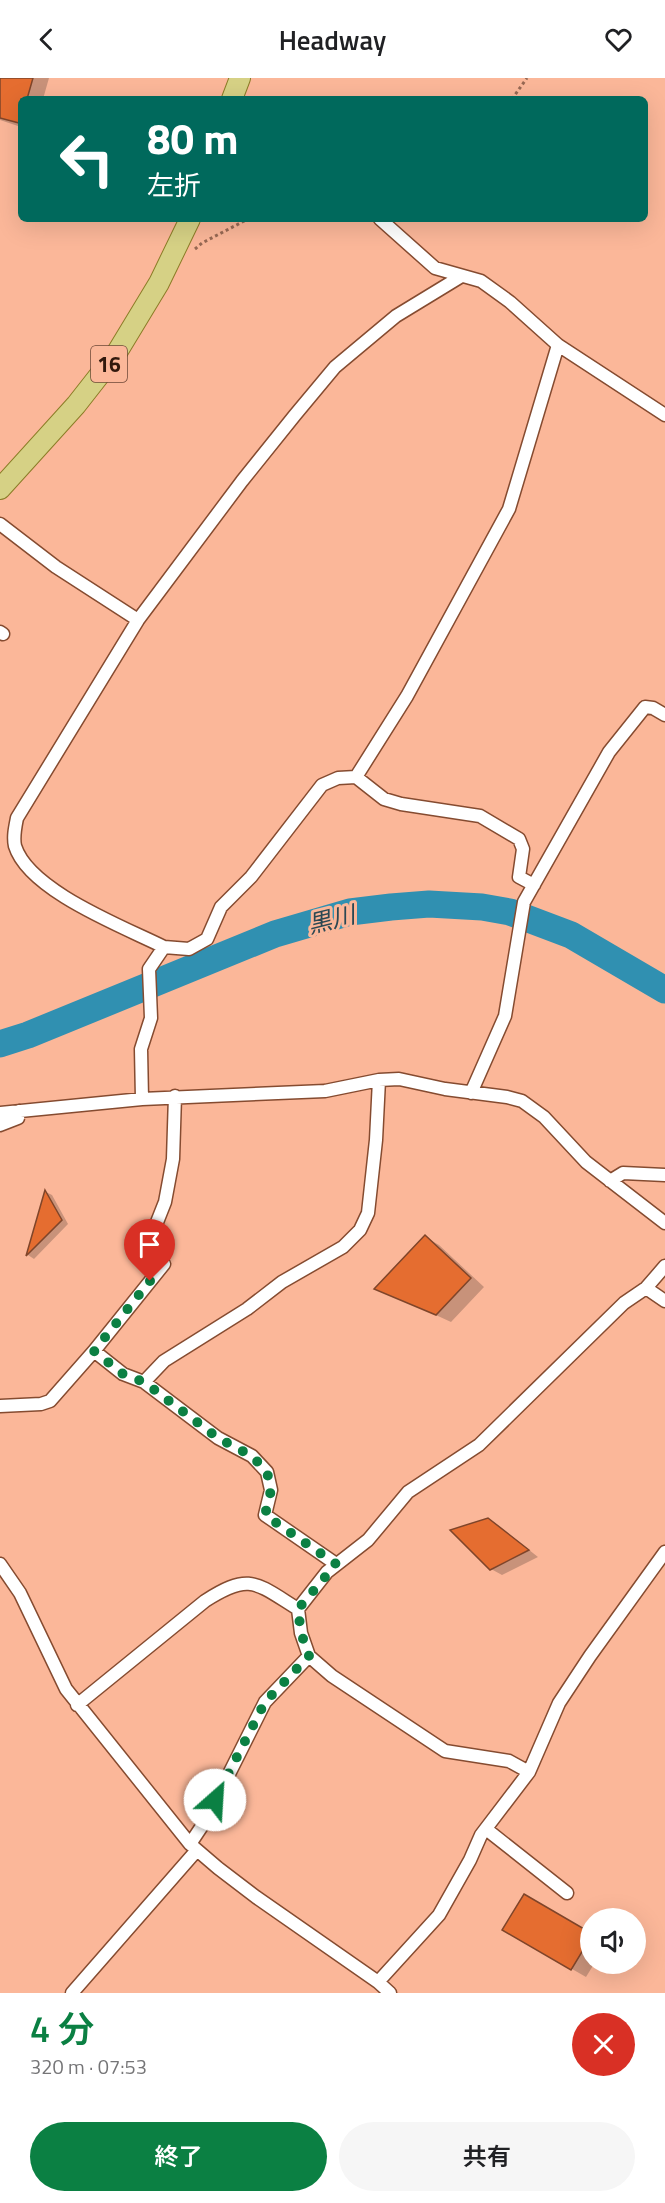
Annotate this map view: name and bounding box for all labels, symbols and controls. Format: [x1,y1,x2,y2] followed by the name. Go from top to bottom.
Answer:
[279,19,386,60] text: Headway
[30,23,63,56] icon: back
[602,23,635,56] icon: heart
[147,106,239,170] text: 80 m
[48,120,126,198] icon: left
[147,164,201,205] text: 左折
[91,346,127,382] road number: 16
[303,895,362,942] water label: 黒川
[124,1219,175,1281] pin
[133,1228,166,1261] icon: arrive
[183,1768,247,1832] position arrow
[580,1908,646,1974] map controls
[580,1908,646,1974] button: sound
[30,2001,94,2056] text: 4 分
[572,2013,635,2076] button: close
[30,2051,147,2082] text: 320 m · 07:53
[30,2122,327,2191] button: 終了
[339,2122,635,2191] button: 共有

